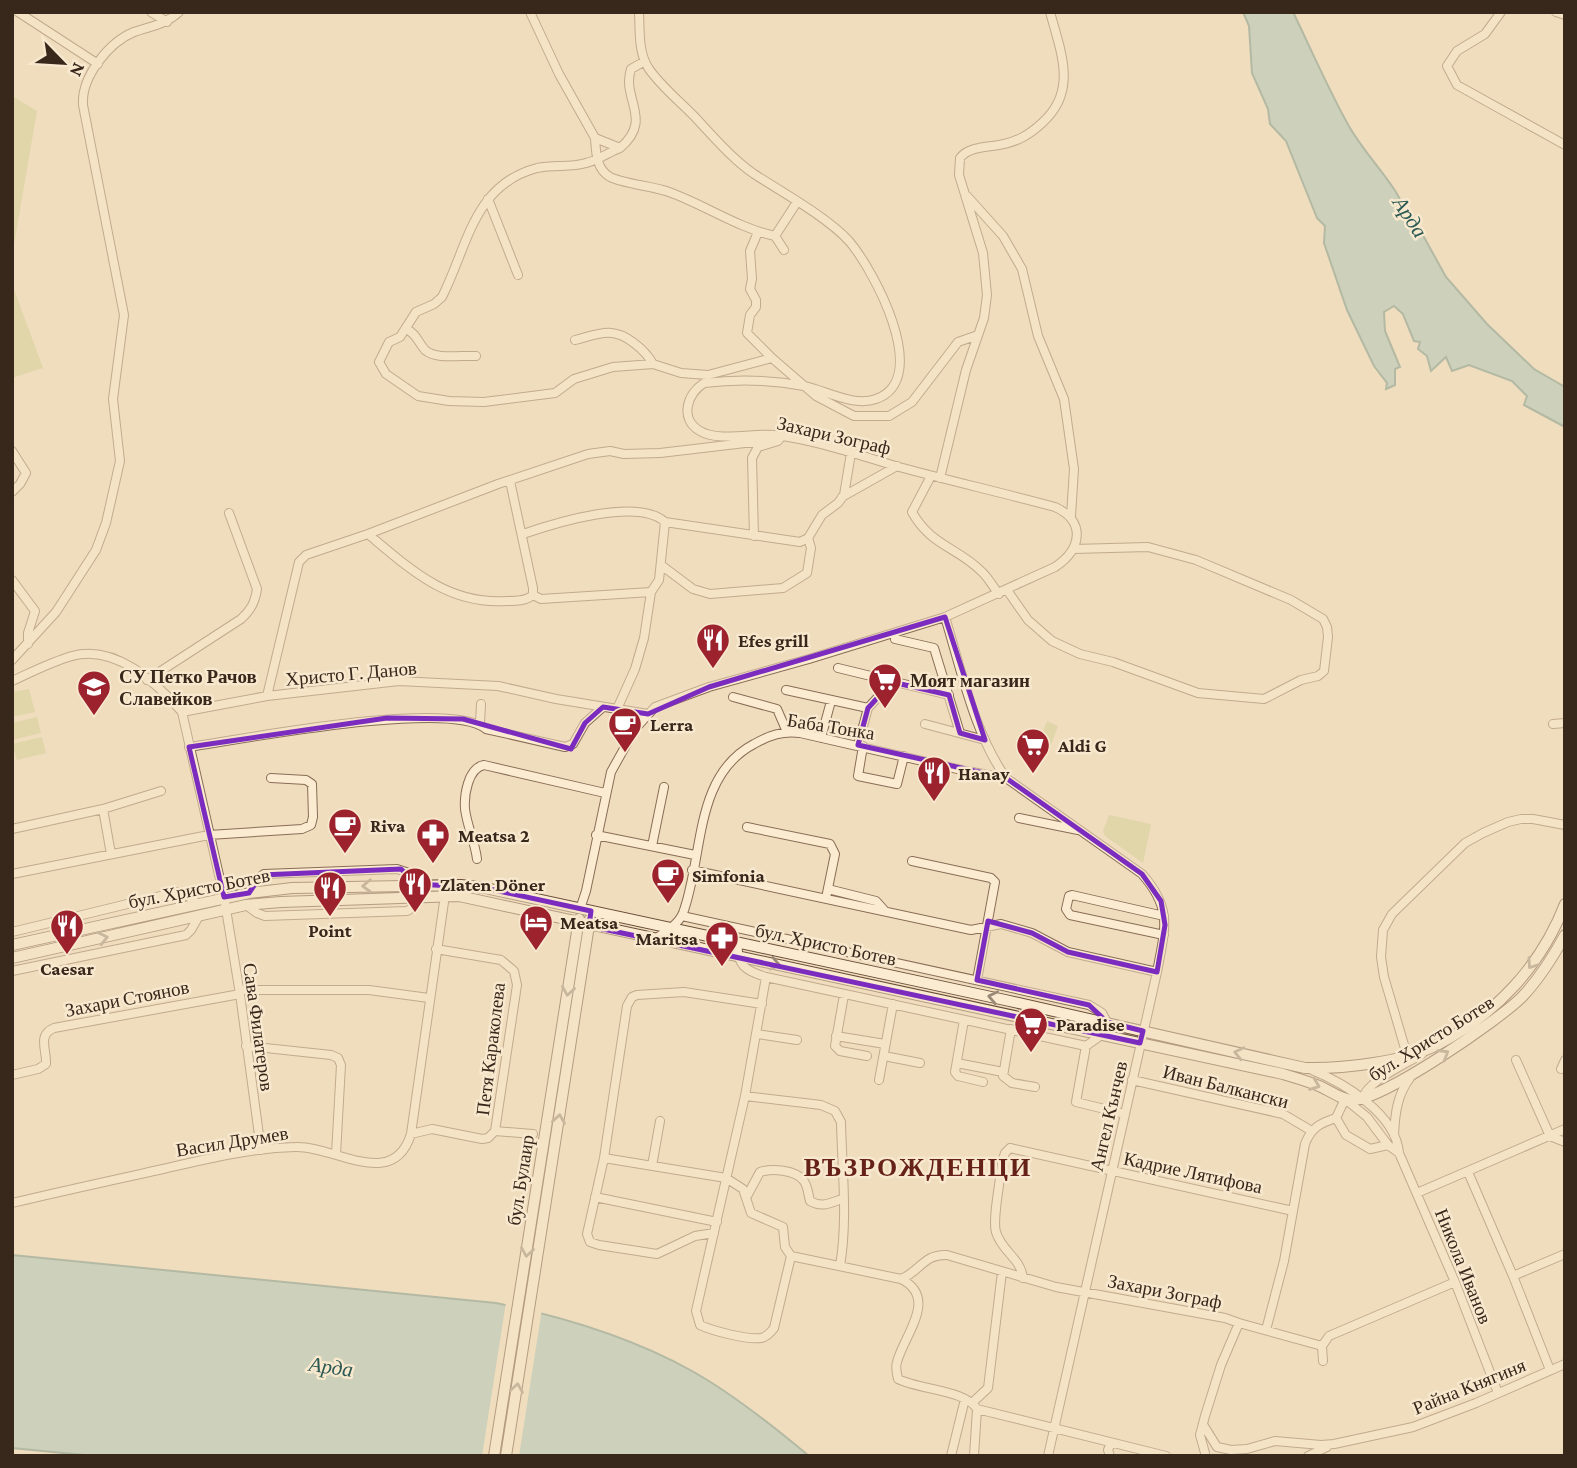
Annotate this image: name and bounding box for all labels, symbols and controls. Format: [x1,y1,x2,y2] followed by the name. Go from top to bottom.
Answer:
[28,28,98,98] north arrow
[66,60,90,80] text: N
[1387,190,1432,242] water label: Арда
[775,412,893,459] street label: Захари Зограф
[694,621,732,670] restaurant icon: Efes grill
[738,630,809,651] place label: Efes grill
[284,657,418,690] street label: Христо Г. Данов
[866,661,904,710] supermarket icon: Моят магазин
[119,666,257,709] place label: СУ Петко Рачов Славейков
[75,668,113,717] school or university icon: СУ Петко Рачов Славейков
[910,670,1030,691] place label: Моят магазин
[606,705,644,754] cafe icon: Lerra
[786,709,877,744] street label: Баба Тонка
[650,714,694,735] place label: Lerra
[1014,726,1052,775] supermarket icon: Aldi G
[1057,735,1107,756] place label: Aldi G
[915,754,953,803] restaurant icon: Hanay
[958,763,1010,784] place label: Hanay
[326,806,364,855] cafe icon: Riva
[370,815,406,836] place label: Riva
[414,816,452,865] pharmacy icon: Meatsa 2
[458,825,530,846] place label: Meatsa 2
[649,856,687,905] cafe icon: Simfonia
[127,864,272,913] street label: бул. Христо Ботев
[396,865,434,914] restaurant icon: Zlaten Döner
[692,865,765,886] place label: Simfonia
[311,869,349,918] restaurant icon: Point
[440,874,546,895] place label: Zlaten Döner
[362,878,372,894] one-way arrow
[517,903,555,952] hotel icon: Meatsa
[48,907,86,956] restaurant icon: Caesar
[560,912,619,933] place label: Meatsa
[703,919,741,968] pharmacy icon: Maritsa
[753,919,898,970] street label: бул. Христо Ботев
[308,920,352,941] place label: Point
[635,928,699,949] place label: Maritsa
[97,932,109,946] one-way arrow
[769,956,781,971] one-way arrow
[1528,956,1541,969] one-way arrow
[40,958,94,979] place label: Caesar
[239,962,278,1092] street label: Сава Филатеров
[63,976,191,1021] street label: Захари Стоянов
[472,981,509,1117] street label: Петя Караколева
[560,985,575,997] one-way arrow
[987,991,999,1005] one-way arrow
[1365,991,1498,1085] street label: бул. Христо Ботев
[1012,1005,1050,1054] supermarket icon: Paradise
[1056,1014,1125,1035] place label: Paradise
[1233,1046,1245,1061] one-way arrow
[1436,1050,1449,1063] one-way arrow
[1086,1059,1131,1173] street label: Ангел Кънчев
[1161,1061,1291,1112] street label: Иван Балкански
[1308,1077,1320,1091] one-way arrow
[551,1113,566,1125] one-way arrow
[174,1122,290,1161] street label: Васил Друмев
[503,1133,538,1227] street label: бул. Булаир
[1122,1148,1265,1198] street label: Кадрие Лятифова
[804,1153,1032,1182] district label: ВЪЗРОЖДЕНЦИ
[1431,1206,1496,1327] street label: Никола Иванов
[519,1246,534,1258] one-way arrow
[1106,1270,1224,1313] street label: Захари Зограф
[305,1352,355,1382] water label: Арда
[1410,1354,1529,1419] street label: Райна Княгиня
[509,1382,524,1394] one-way arrow

